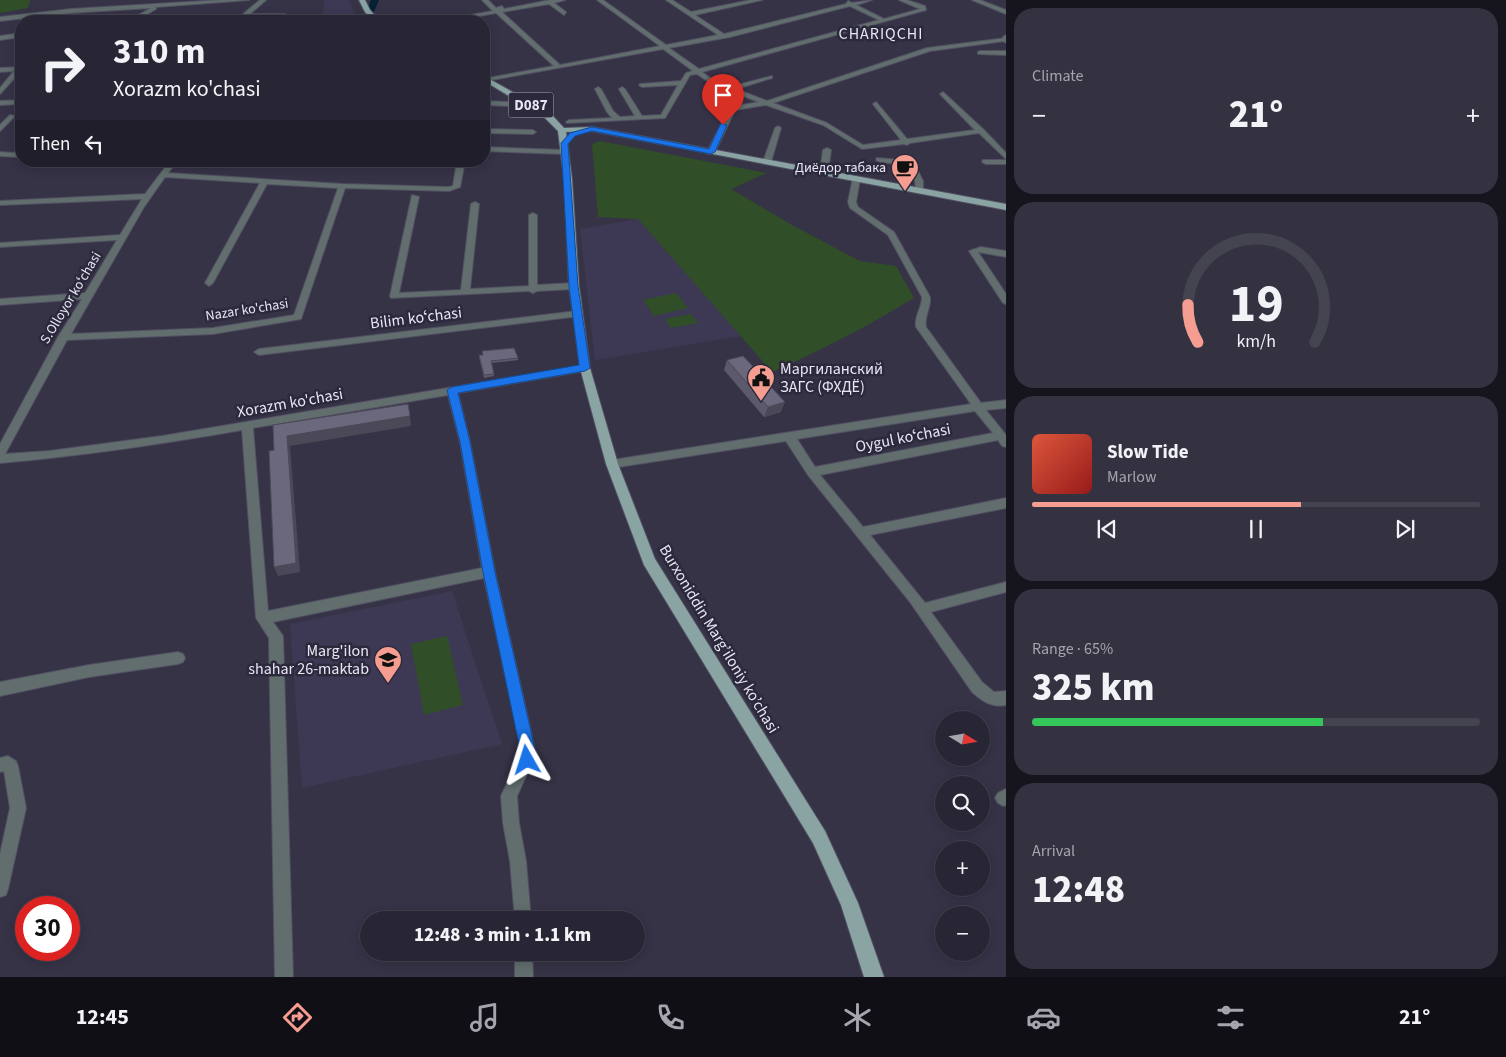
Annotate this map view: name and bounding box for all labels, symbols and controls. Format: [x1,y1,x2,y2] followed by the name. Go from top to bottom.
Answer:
[839,23,923,45] district label: CHARIQCHI
[113,27,205,77] text: 310 m
[30,35,95,100] icon: right
[1032,65,1083,87] text: Climate
[113,73,261,105] text: Xorazm ko'chasi
[702,74,744,125] pin
[709,81,737,109] icon: arrive
[1229,88,1283,142] text: 21°
[508,92,554,118] road number: D087
[1032,96,1046,136] text: −
[1466,96,1480,136] text: +
[80,130,108,158] icon: left
[30,131,70,158] text: Then
[890,153,920,192] cafe icon: Диёдор табака
[795,158,886,178] place label: Диёдор табака
[36,248,106,348] street label: S.Olloyor koʻchasi
[1229,268,1283,342] text: 19
[204,294,290,326] street label: Nazar ko'chasi
[369,301,463,335] street label: Bilim koʻchasi
[1236,329,1276,354] text: km/h
[780,358,883,398] place label: Маргиланский ЗАГС (ФХДЁ)
[746,363,776,402] public building icon: Маргиланский ЗАГС (ФХДЁ)
[235,383,345,423] street label: Xorazm ko'chasi
[854,418,952,458] street label: Oygul koʻchasi
[1107,439,1188,466] text: Slow Tide
[1107,466,1156,488] text: Marlow
[1093,515,1121,543] icon: previous
[1242,515,1270,543] icon: pause
[1391,515,1419,543] icon: next
[654,541,784,737] street label: Burxoniddin Marg’iloniy ko’chasi
[1032,638,1113,660] text: Range · 65%
[248,640,369,680] place label: Marg'ilon shahar 26-maktab
[373,645,403,684] school or university icon: Marg'ilon shahar 26-maktab
[1032,661,1154,715] text: 325 km
[935,711,990,766] north arrow
[935,711,990,961] map controls
[500,733,552,785] position arrow
[935,776,990,831] button: search
[1032,840,1075,862] text: Arrival
[935,841,990,896] button: +
[1032,863,1125,917] text: 12:48
[15,896,80,961] speed limit sign: 30
[935,906,990,961] button: −
[414,922,591,949] text: 12:48 · 3 min · 1.1 km
[280,1000,315,1035] icon: directions
[467,1000,502,1035] icon: music
[653,1000,688,1035] icon: phone
[840,1000,875,1035] icon: climate
[1026,1000,1061,1035] icon: car
[1213,1000,1248,1035] icon: filters
[76,1001,129,1033] text: 12:45
[1399,1001,1430,1033] text: 21°

